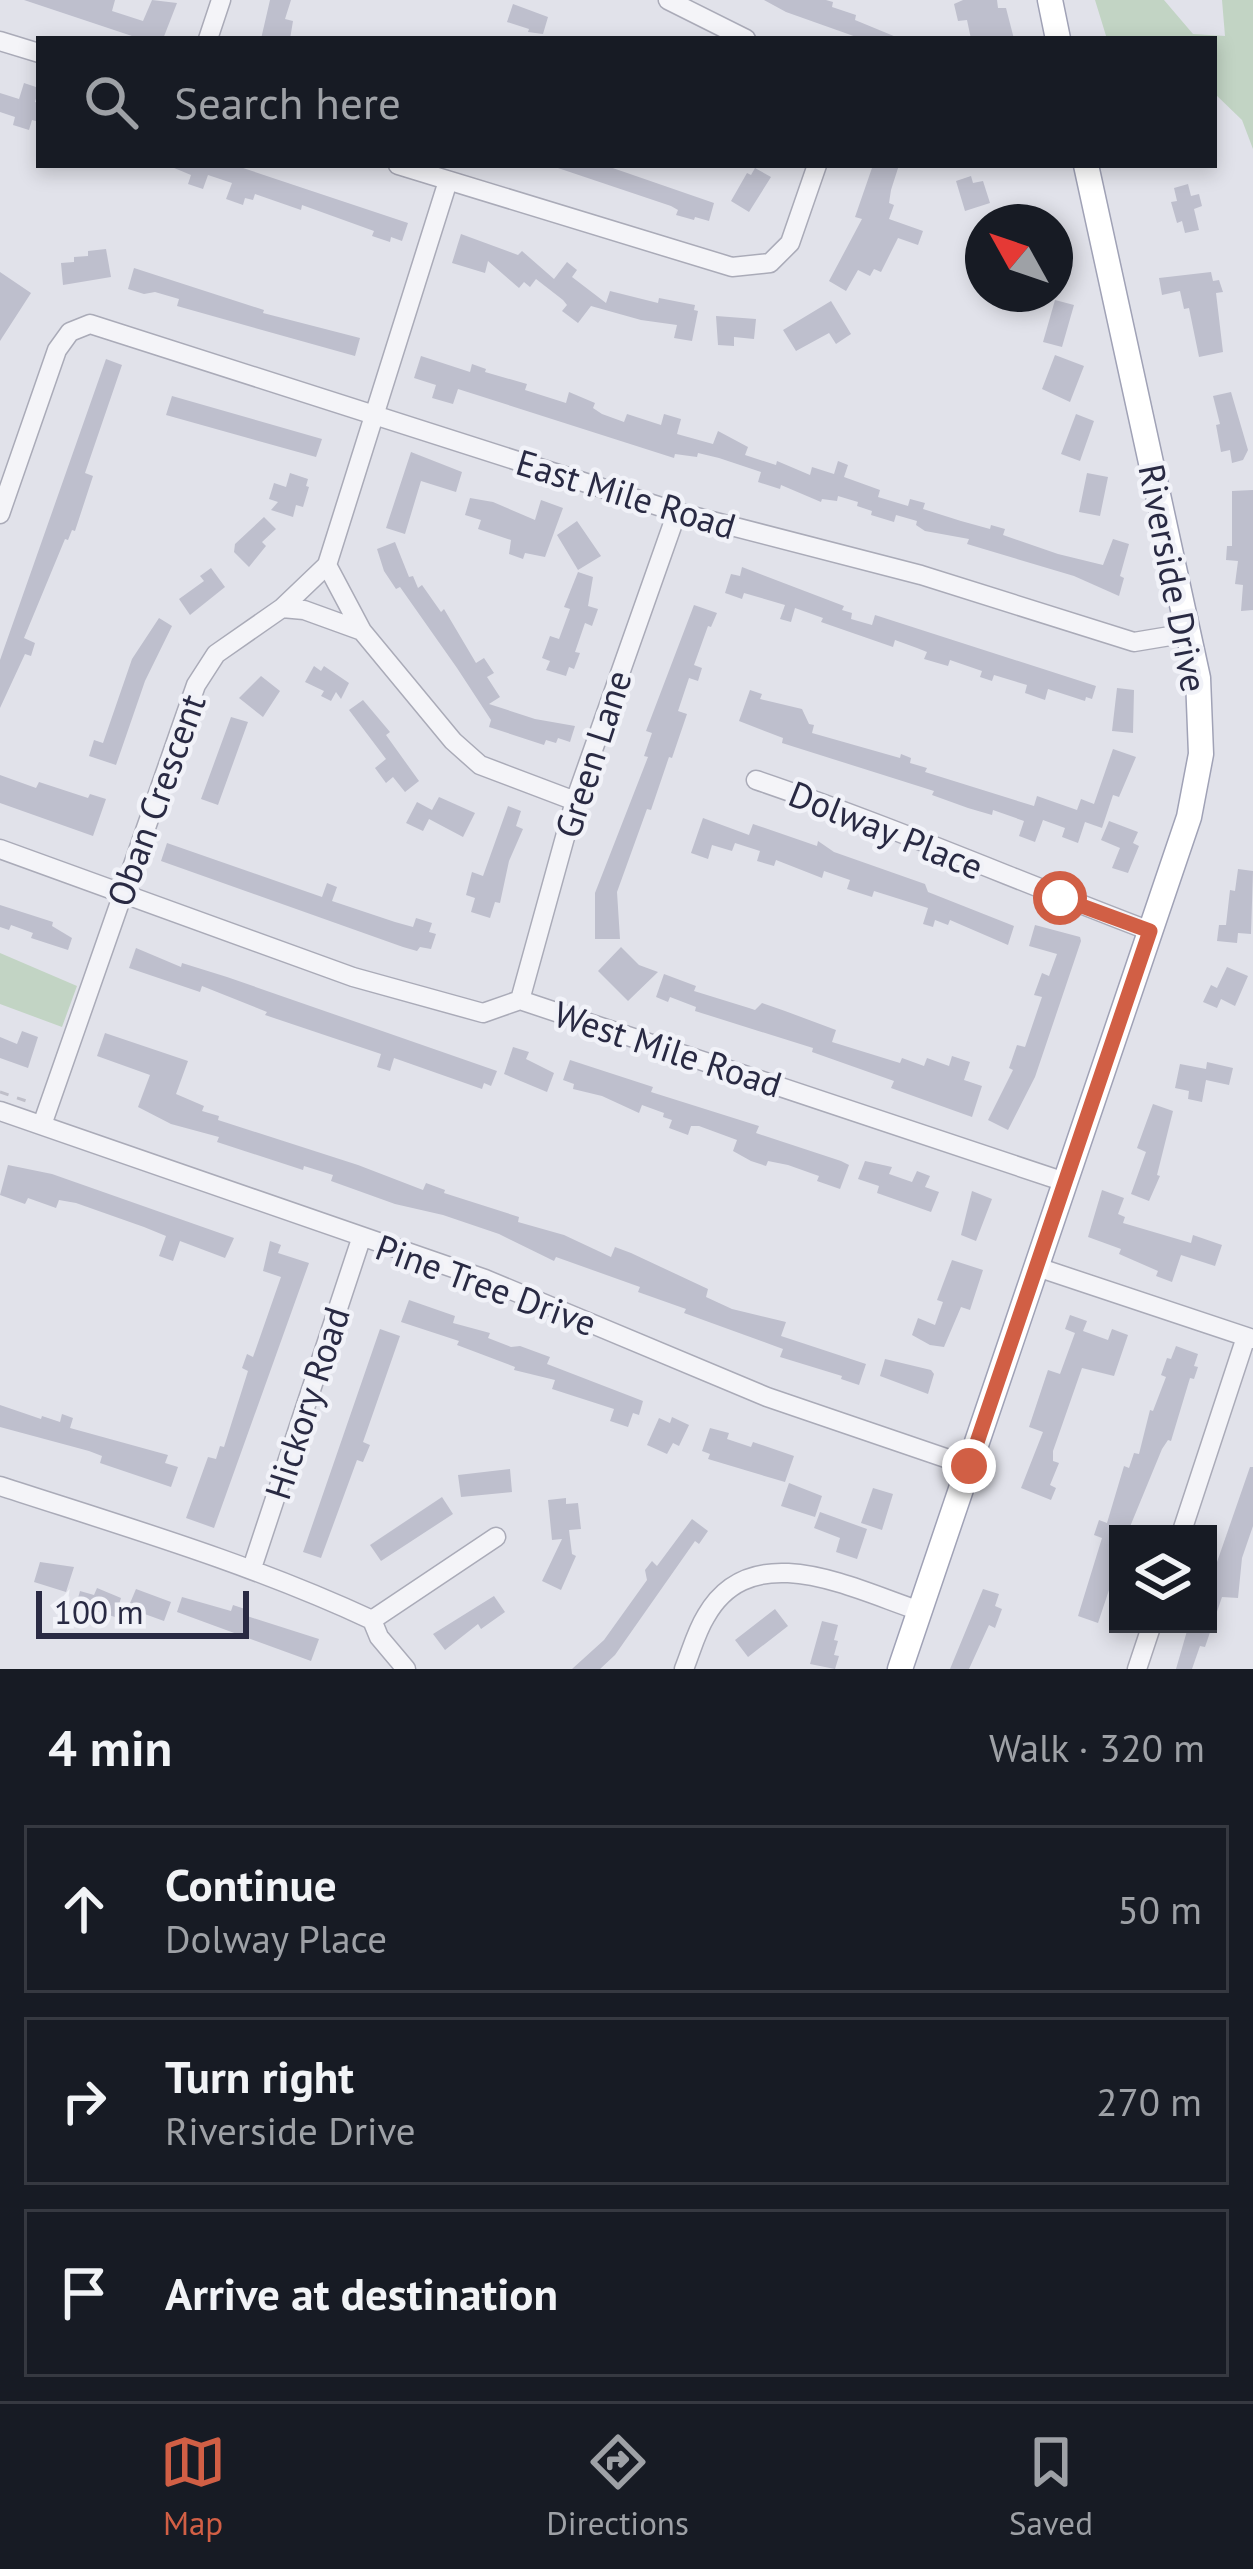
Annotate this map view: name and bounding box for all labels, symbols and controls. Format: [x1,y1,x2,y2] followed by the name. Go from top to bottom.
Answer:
[36,36,1217,168] search box
[78,69,144,135] icon: search
[174,73,401,131] text: Search here
[965,204,1073,312] north arrow
[511,438,741,549] street label: East Mile Road
[1128,460,1219,696] street label: Riverside Drive
[543,664,642,844] street label: Green Lane
[95,687,216,912] street label: Oban Crescent
[782,769,990,890] street label: Dolway Place
[1033,871,1087,925] route start
[549,990,788,1107] street label: West Mile Road
[370,1223,603,1346] street label: Pine Tree Drive
[253,1301,360,1505] street label: Hickory Road
[942,1439,996,1493] route end
[1109,1525,1217,1633] map controls
[1109,1525,1217,1633] button: layers
[36,1585,249,1638] scale bar
[54,1590,144,1633] text: 100 m
[48,1714,172,1780] text: 4 min
[989,1722,1205,1773] text: Walk · 320 m
[165,1855,337,1913] text: Continue
[51,1876,117,1942] icon: ahead
[1117,1884,1202,1935] text: 50 m
[165,1913,387,1964] text: Dolway Place
[165,2047,354,2105] text: Turn right
[51,2068,117,2134] icon: right
[1096,2076,1202,2127] text: 270 m
[165,2105,416,2156] text: Riverside Drive
[51,2260,117,2326] icon: arrive
[165,2264,558,2322] text: Arrive at destination
[160,2429,226,2544] tab: Map
[546,2429,689,2544] tab: Directions
[1009,2429,1093,2544] tab: Saved

